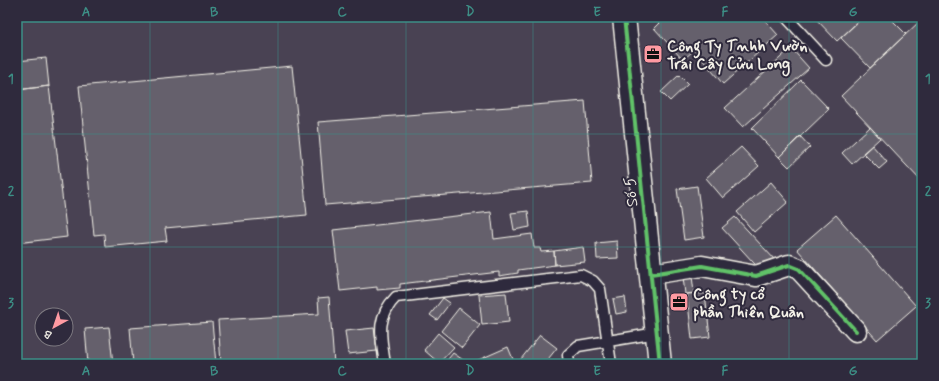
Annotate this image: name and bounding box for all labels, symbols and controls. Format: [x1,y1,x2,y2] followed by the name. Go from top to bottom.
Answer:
[82,4,90,21] text: A
[210,4,219,21] text: B
[337,4,347,21] text: C
[466,4,475,21] text: D
[593,4,601,21] text: E
[722,4,729,21] text: F
[849,4,858,21] text: G
[667,36,808,77] place label: Công Ty Tnhh Vườn Trái Cây Cửu Long
[642,43,664,65] office icon: Công Ty Tnhh Vườn Trái Cây Cửu Long
[8,71,14,88] text: 1
[925,71,931,88] text: 1
[619,176,643,208] street label: Số 5
[8,183,15,200] text: 2
[925,183,932,200] text: 2
[693,284,804,323] place label: Công ty cổ phần Thiên Quân
[668,291,690,313] office icon: Công ty cổ phần Thiên Quân
[8,295,14,312] text: 3
[925,295,931,312] text: 3
[34,307,74,347] north arrow
[41,326,55,341] text: B
[82,363,90,380] text: A
[210,363,219,380] text: B
[337,363,347,380] text: C
[466,363,475,380] text: D
[593,363,601,380] text: E
[722,363,729,380] text: F
[849,363,858,380] text: G

